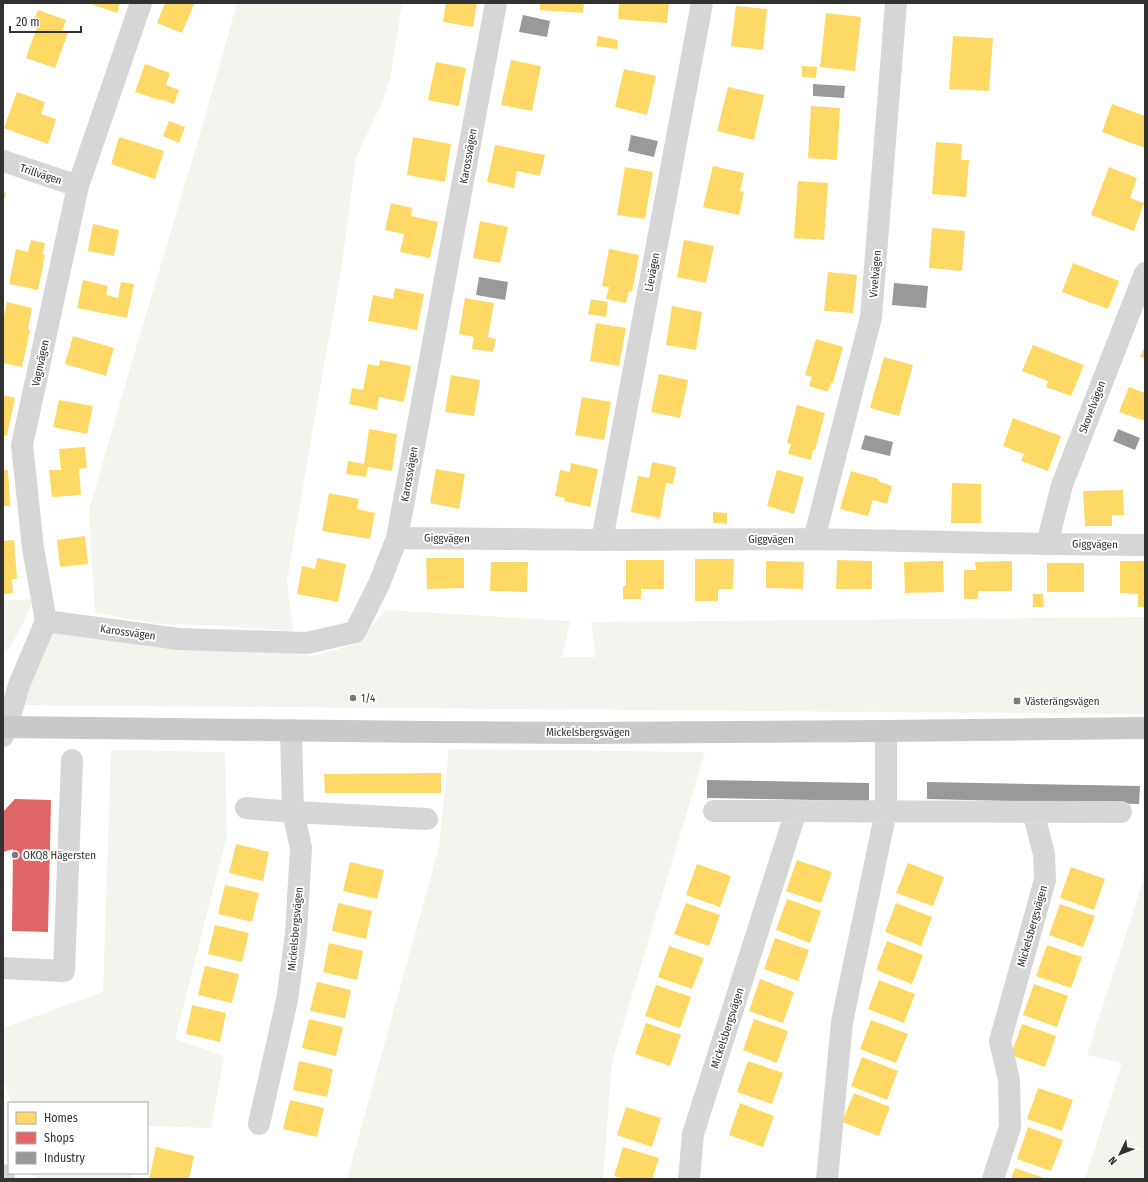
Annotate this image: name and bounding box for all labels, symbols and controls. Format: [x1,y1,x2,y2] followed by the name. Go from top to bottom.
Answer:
[10,8,81,34] scale bar
[16,15,40,29] text: 20 m
[457,127,480,185] street label: Karossvägen
[18,162,63,187] street label: Trillvägen
[867,250,884,298] street label: Vivelvägen
[642,252,663,293] street label: Lievägen
[29,338,52,388] street label: Vagnvägen
[1076,379,1108,435] street label: Skovelvägen
[398,445,421,503] street label: Karossvägen
[424,532,470,545] street label: Giggvägen
[748,533,794,546] street label: Giggvägen
[1072,538,1118,551] street label: Giggvägen
[99,622,156,643] street label: Karossvägen
[361,692,376,705] place label: 1/4
[348,693,358,703] marker: 1/4
[1025,695,1100,708] place label: Västerängsvägen
[1012,696,1022,706] marker: Västerängsvägen
[546,726,630,739] street label: Mickelsbergsvägen
[23,849,96,862] place label: OKQ8 Hägersten
[10,850,20,860] marker: OKQ8 Hägersten
[1015,884,1050,968] street label: Mickelsbergsvägen
[285,887,306,972] street label: Mickelsbergsvägen
[708,986,747,1070] street label: Mickelsbergsvägen
[8,1102,148,1174] legend
[44,1111,78,1125] text: Homes
[44,1131,74,1145] text: Shops
[1100,1134,1140,1174] north arrow
[44,1151,85,1165] text: Industry
[1106,1154,1120,1167] text: N

